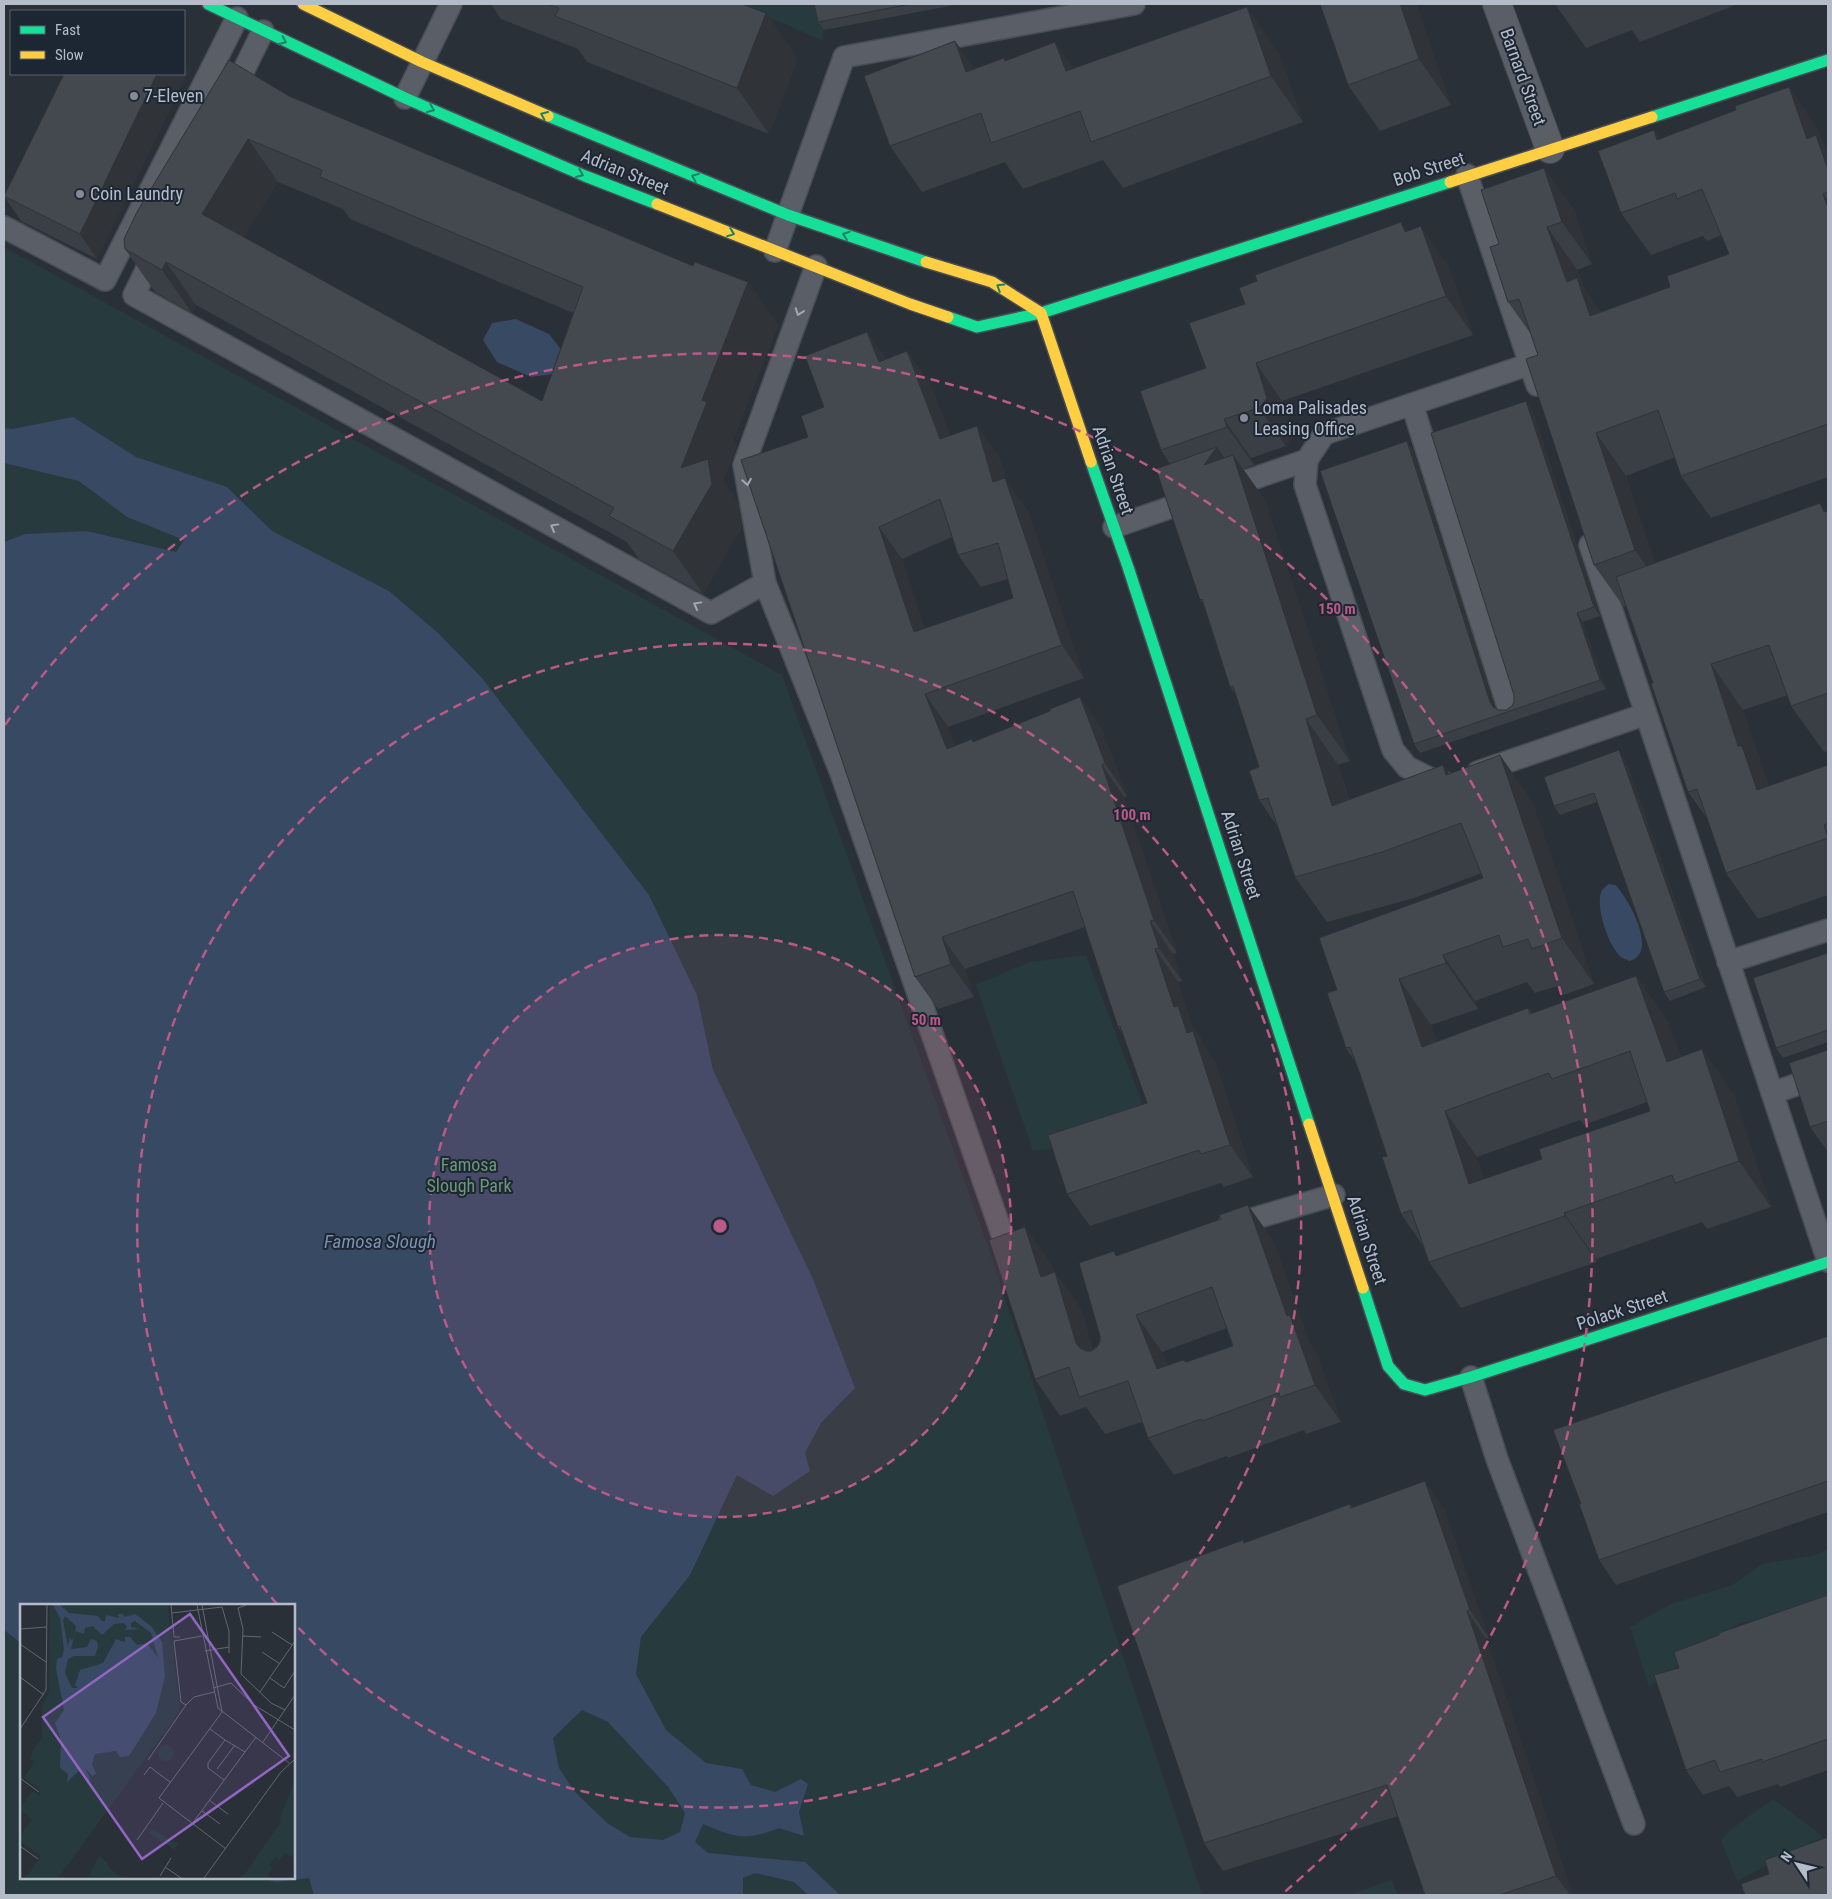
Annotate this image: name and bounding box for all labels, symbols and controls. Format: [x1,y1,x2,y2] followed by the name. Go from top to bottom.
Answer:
[10,10,185,75] legend
[55,21,80,39] text: Fast
[1496,25,1551,128] street label: Barnard Street
[278,34,287,44] one-way arrow
[55,46,84,64] text: Slow
[144,85,204,106] place label: 7-Eleven
[128,90,140,102] marker: 7-Eleven
[426,103,435,114] one-way arrow
[540,110,549,121] one-way arrow
[578,144,672,199] street label: Adrian Street
[1390,147,1467,190] street label: Bob Street
[575,167,584,178] one-way arrow
[691,172,699,182] one-way arrow
[90,183,183,204] place label: Coin Laundry
[74,188,86,200] marker: Coin Laundry
[726,227,735,237] one-way arrow
[843,231,851,241] one-way arrow
[996,284,1005,294] one-way arrow
[794,307,805,316] one-way arrow
[1254,397,1367,439] place label: Loma Palisades Leasing Office
[1238,412,1250,424] marker: Loma Palisades Leasing Office
[1088,423,1138,517] street label: Adrian Street
[741,478,751,486] one-way arrow
[551,523,560,533] one-way arrow
[1318,600,1356,618] text: 150 m
[693,601,702,611] one-way arrow
[1113,806,1151,824] text: 100 m
[1217,808,1266,902] street label: Adrian Street
[911,1011,941,1029] text: 50 m
[427,1154,512,1196] park label: Famosa Slough Park
[1343,1193,1392,1287] street label: Adrian Street
[711,1217,729,1235] centre of rings
[324,1230,436,1253] water label: Famosa Slough
[1574,1285,1670,1334] street label: Polack Street
[20,1604,295,1879] inset map
[1772,1839,1822,1889] north arrow
[1777,1848,1795,1865] text: N

